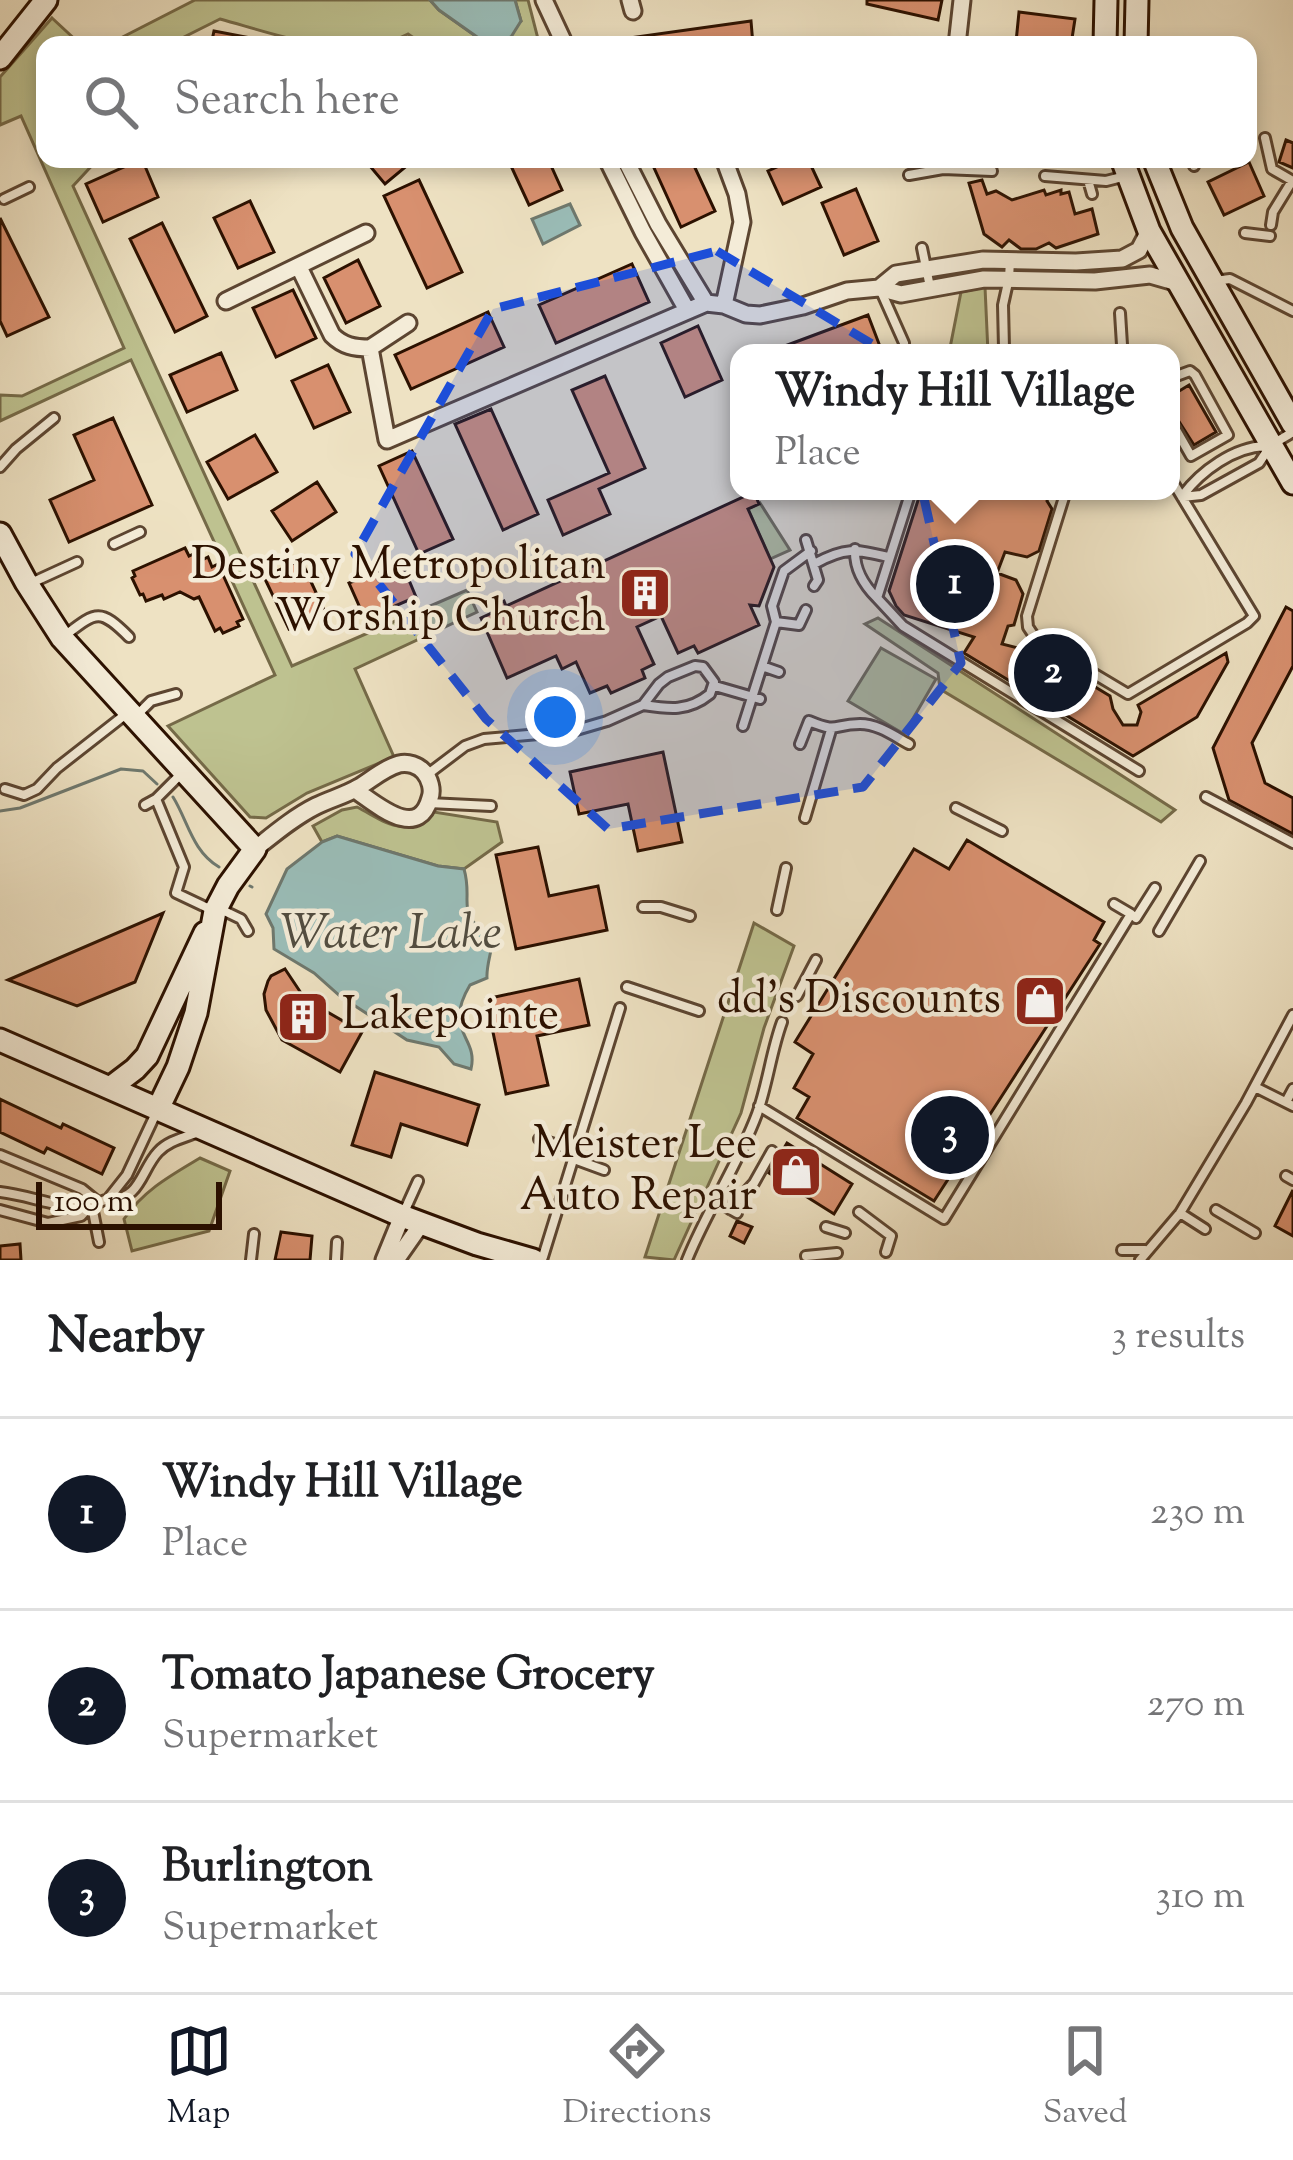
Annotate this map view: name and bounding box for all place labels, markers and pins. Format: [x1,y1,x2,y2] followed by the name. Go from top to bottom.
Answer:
[191,535,606,652] place label: Destiny Metropolitan Worship Church
[916,539,994,629] pin: 1
[617,565,673,621] building icon: Destiny Metropolitan Worship Church
[1014,628,1092,718] pin: 2
[717,969,1001,1034] place label: dd's Discounts
[1012,973,1068,1029] shop icon: dd's Discounts
[342,985,559,1050] place label: Lakepointe
[275,989,331,1045] building icon: Lakepointe
[911,1090,989,1180] pin: 3
[520,1114,757,1231] place label: Meister Lee Auto Repair
[768,1144,824,1200] shop icon: Meister Lee Auto Repair

